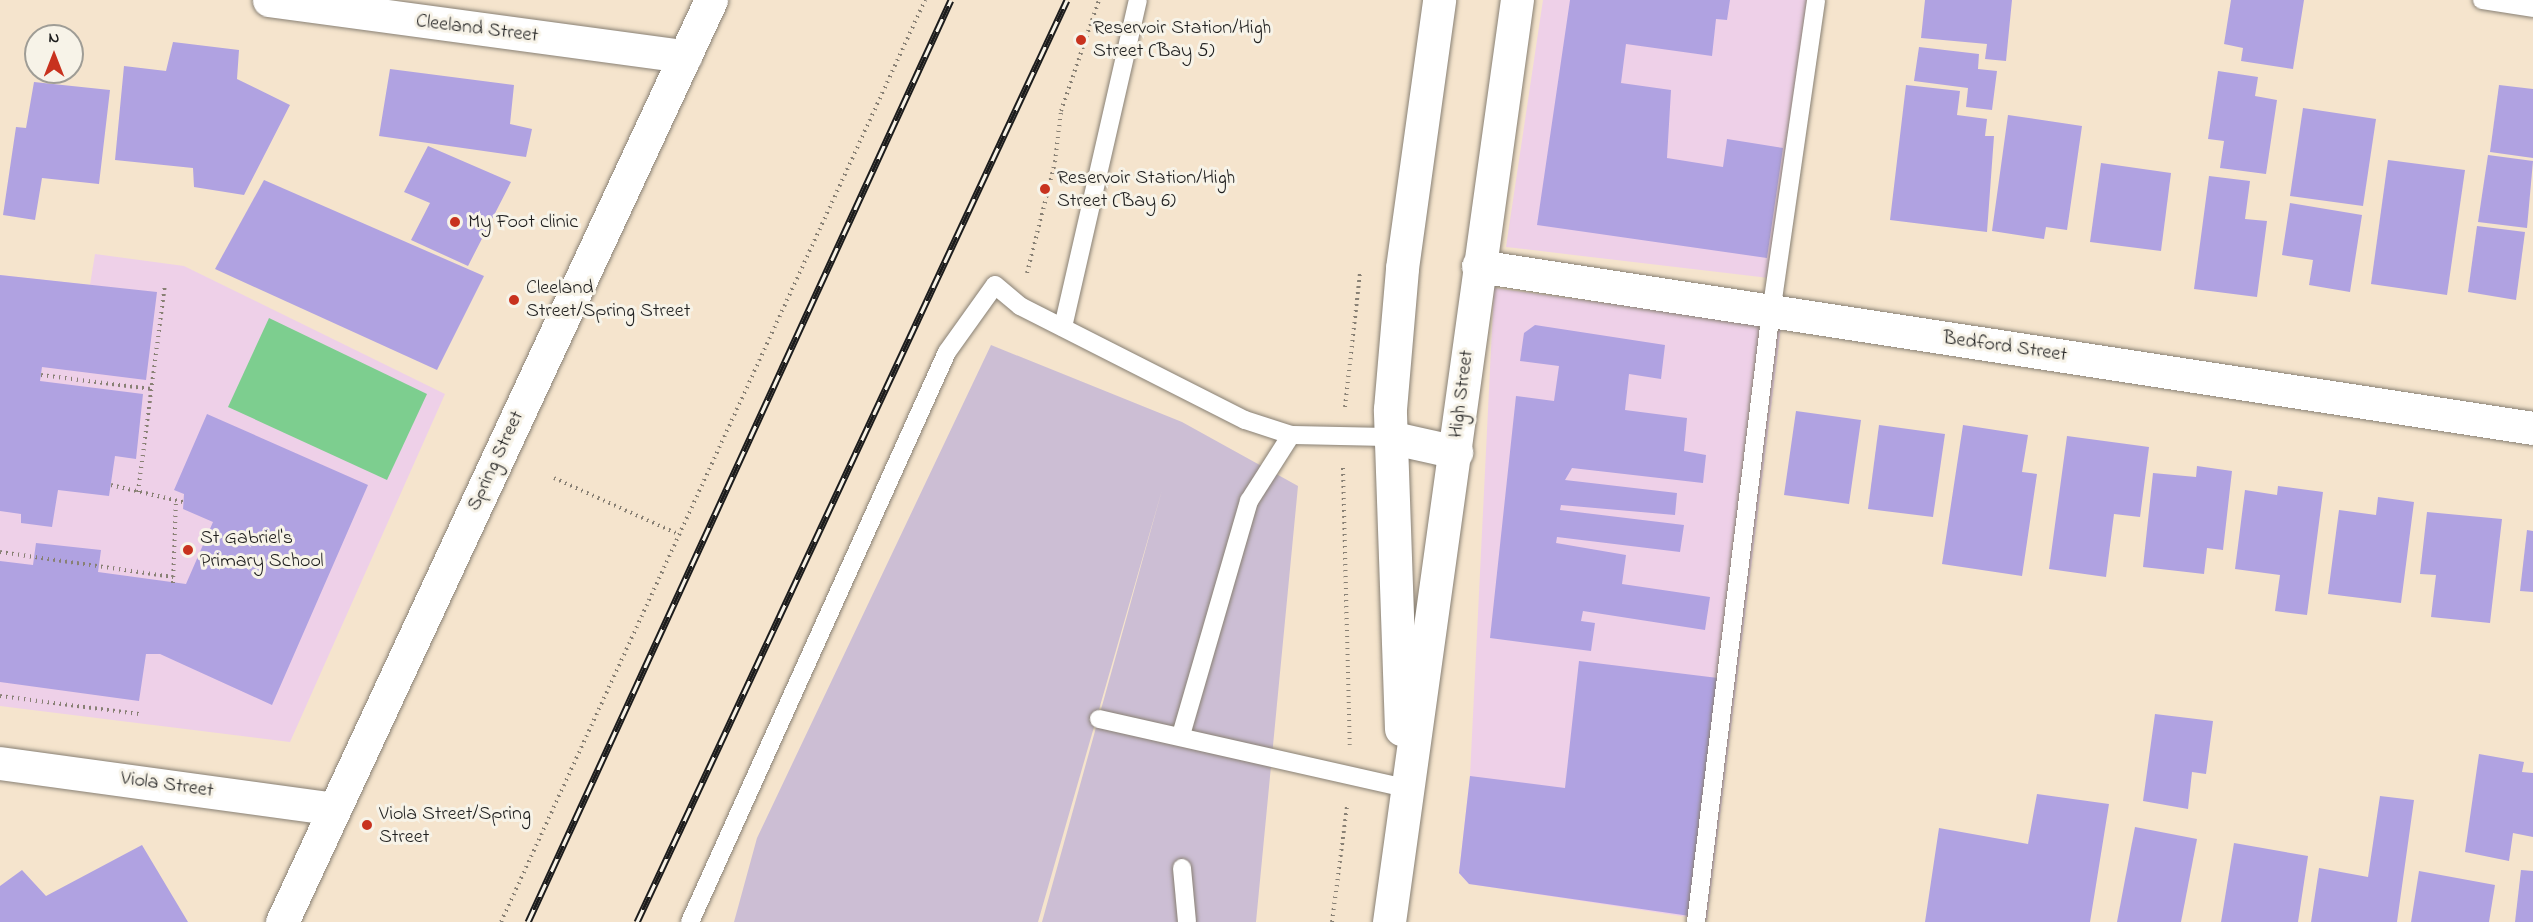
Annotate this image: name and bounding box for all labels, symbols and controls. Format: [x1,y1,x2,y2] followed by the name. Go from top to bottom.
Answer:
[415,10,539,48] street label: Cleeland Street
[1093,16,1271,63] place label: Reservoir Station/High Street (Bay 5)
[24,24,84,84] north arrow
[49,26,59,50] text: N
[1074,33,1088,47] marker: Reservoir Station/High Street (Bay 5)
[1057,166,1235,213] place label: Reservoir Station/High Street (Bay 6)
[1038,182,1052,196] marker: Reservoir Station/High Street (Bay 6)
[468,210,578,234] place label: My Foot clinic
[446,213,464,231] marker: My Foot clinic
[526,276,690,323] place label: Cleeland Street/Spring Street
[507,293,521,307] marker: Cleeland Street/Spring Street
[1941,326,2069,368] street label: Bedford Street
[1445,349,1479,439] street label: High Street
[462,407,530,515] street label: Spring Street
[200,526,324,573] place label: St Gabriel's Primary School
[181,543,195,557] marker: St Gabriel's Primary School
[119,767,215,803] street label: Viola Street
[379,802,531,849] place label: Viola Street/Spring Street
[360,818,374,832] marker: Viola Street/Spring Street

